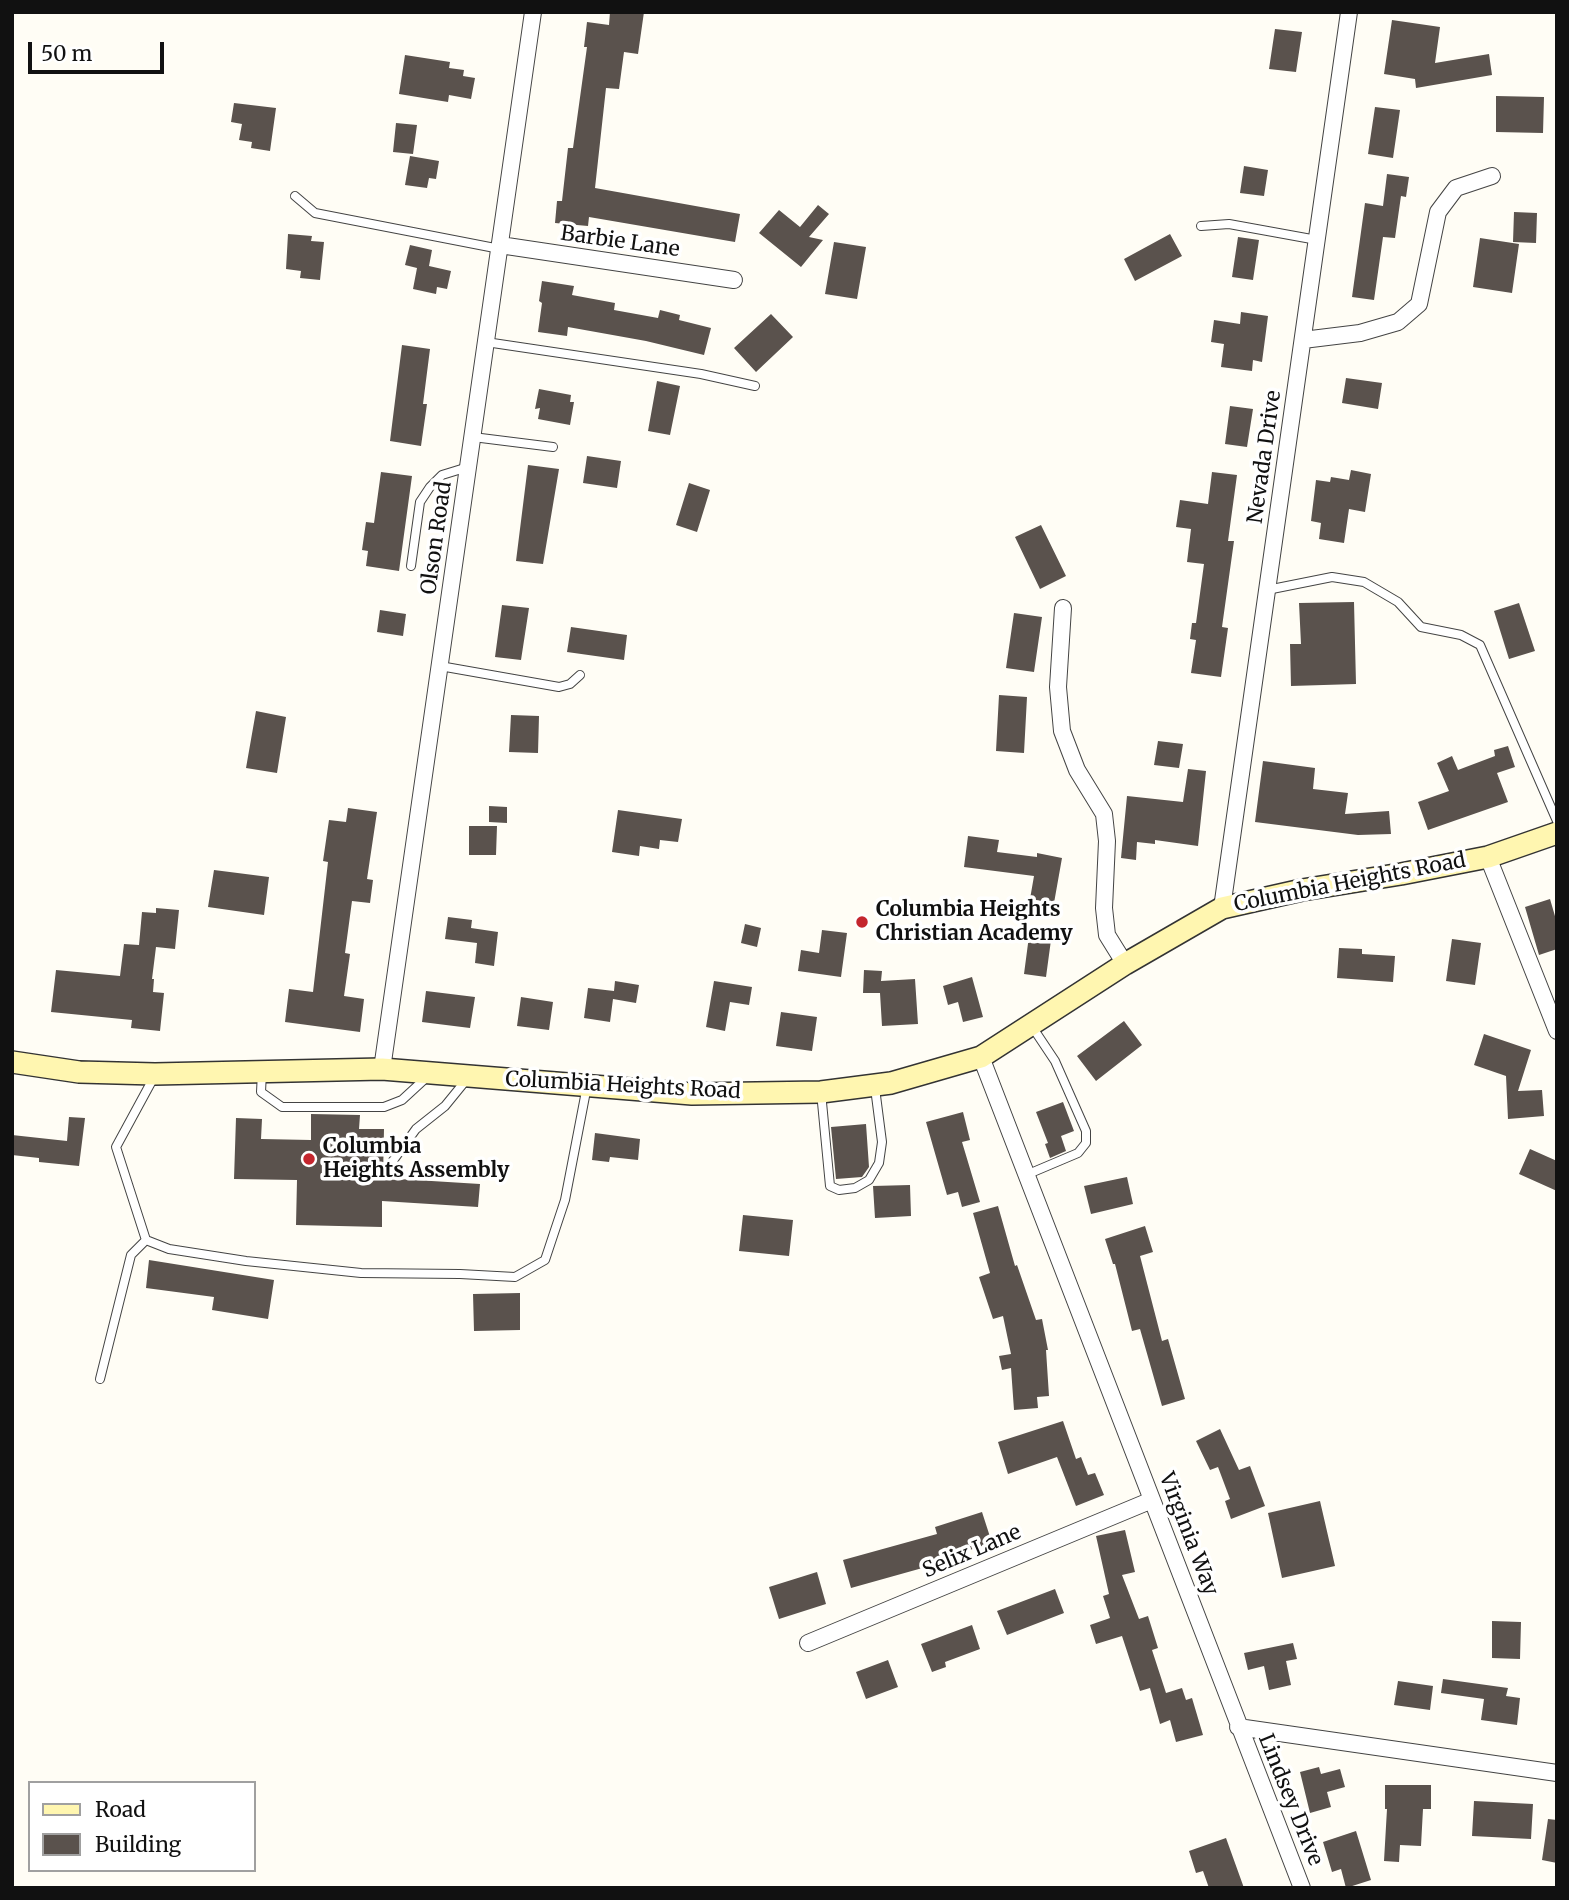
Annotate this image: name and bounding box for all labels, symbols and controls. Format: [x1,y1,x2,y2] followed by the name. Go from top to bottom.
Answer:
[32,28,168,72] scale bar
[41,40,92,67] text: 50 m
[559,221,681,263] street label: Barbie Lane
[1243,389,1287,525] street label: Nevada Drive
[417,480,457,596] street label: Olson Road
[1232,848,1468,918] street label: Columbia Heights Road
[876,897,1073,947] place label: Columbia Heights Christian Academy
[854,914,870,930] marker: Columbia Heights Christian Academy
[505,1067,741,1105] street label: Columbia Heights Road
[323,1134,509,1184] place label: Columbia Heights Assembly
[301,1151,317,1167] marker: Columbia Heights Assembly
[1153,1469,1223,1599] street label: Virginia Way
[919,1520,1025,1584] street label: Selix Lane
[1252,1731,1328,1869] street label: Lindsey Drive
[28,1781,256,1872] legend
[95,1796,146,1823] text: Road
[95,1831,181,1858] text: Building

